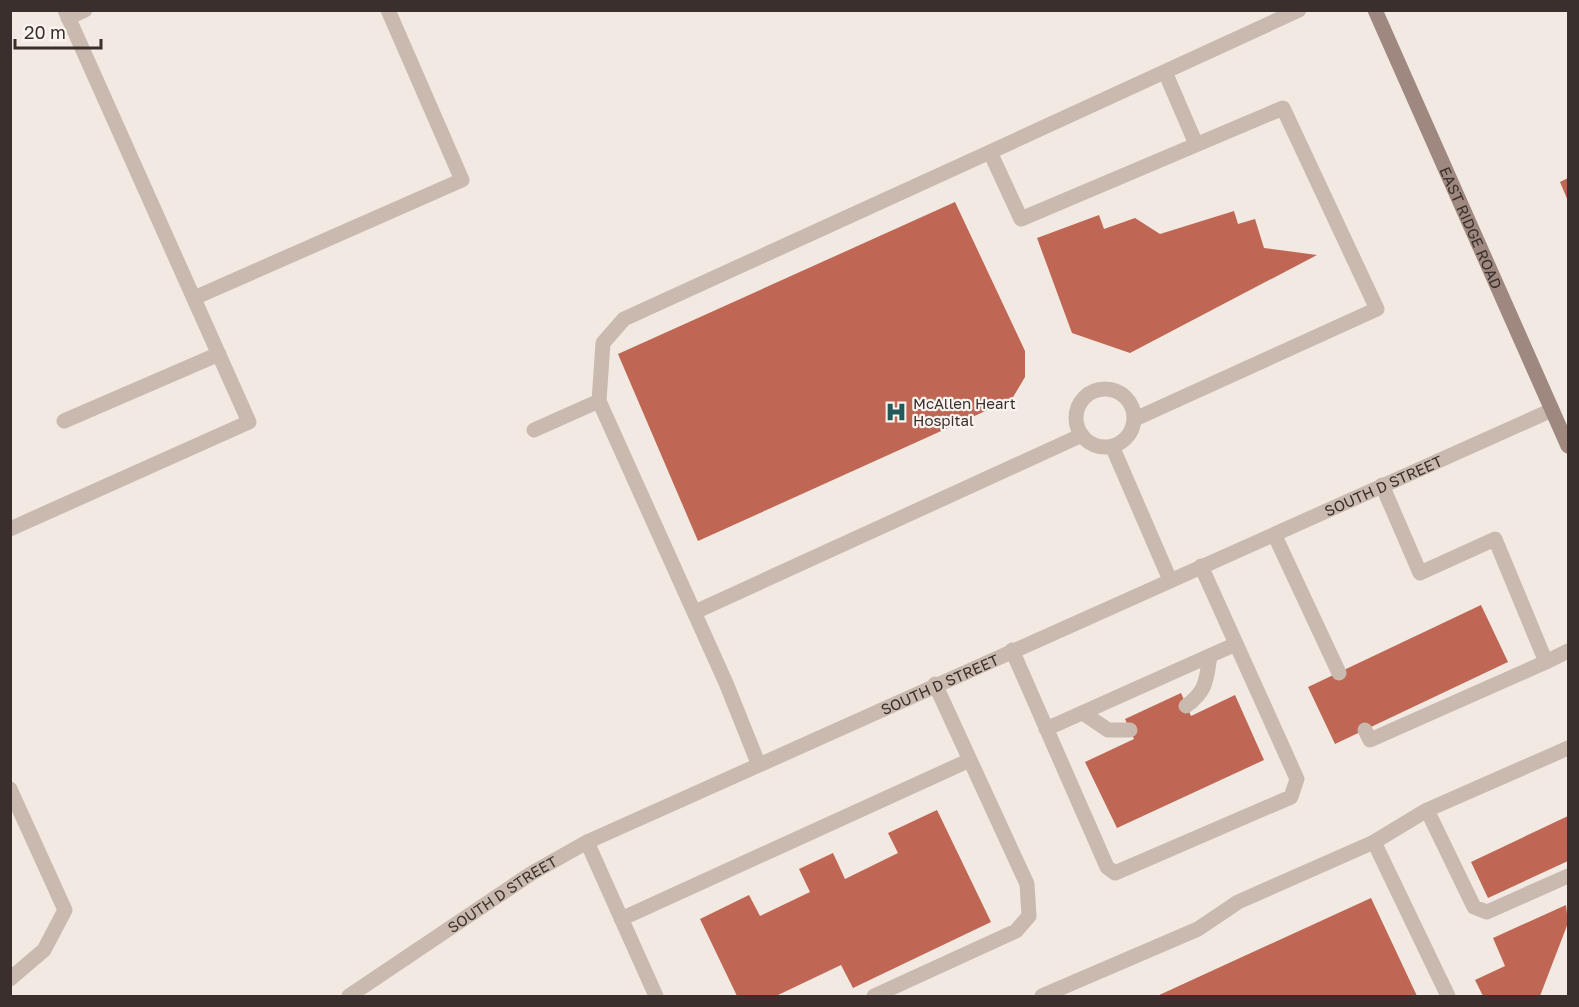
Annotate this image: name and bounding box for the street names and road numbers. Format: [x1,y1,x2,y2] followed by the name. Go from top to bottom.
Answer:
[1436,164,1506,292] street label: EAST RIDGE ROAD
[1322,451,1445,520] street label: SOUTH D STREET
[878,650,1001,718] street label: SOUTH D STREET
[444,852,560,936] street label: SOUTH D STREET

